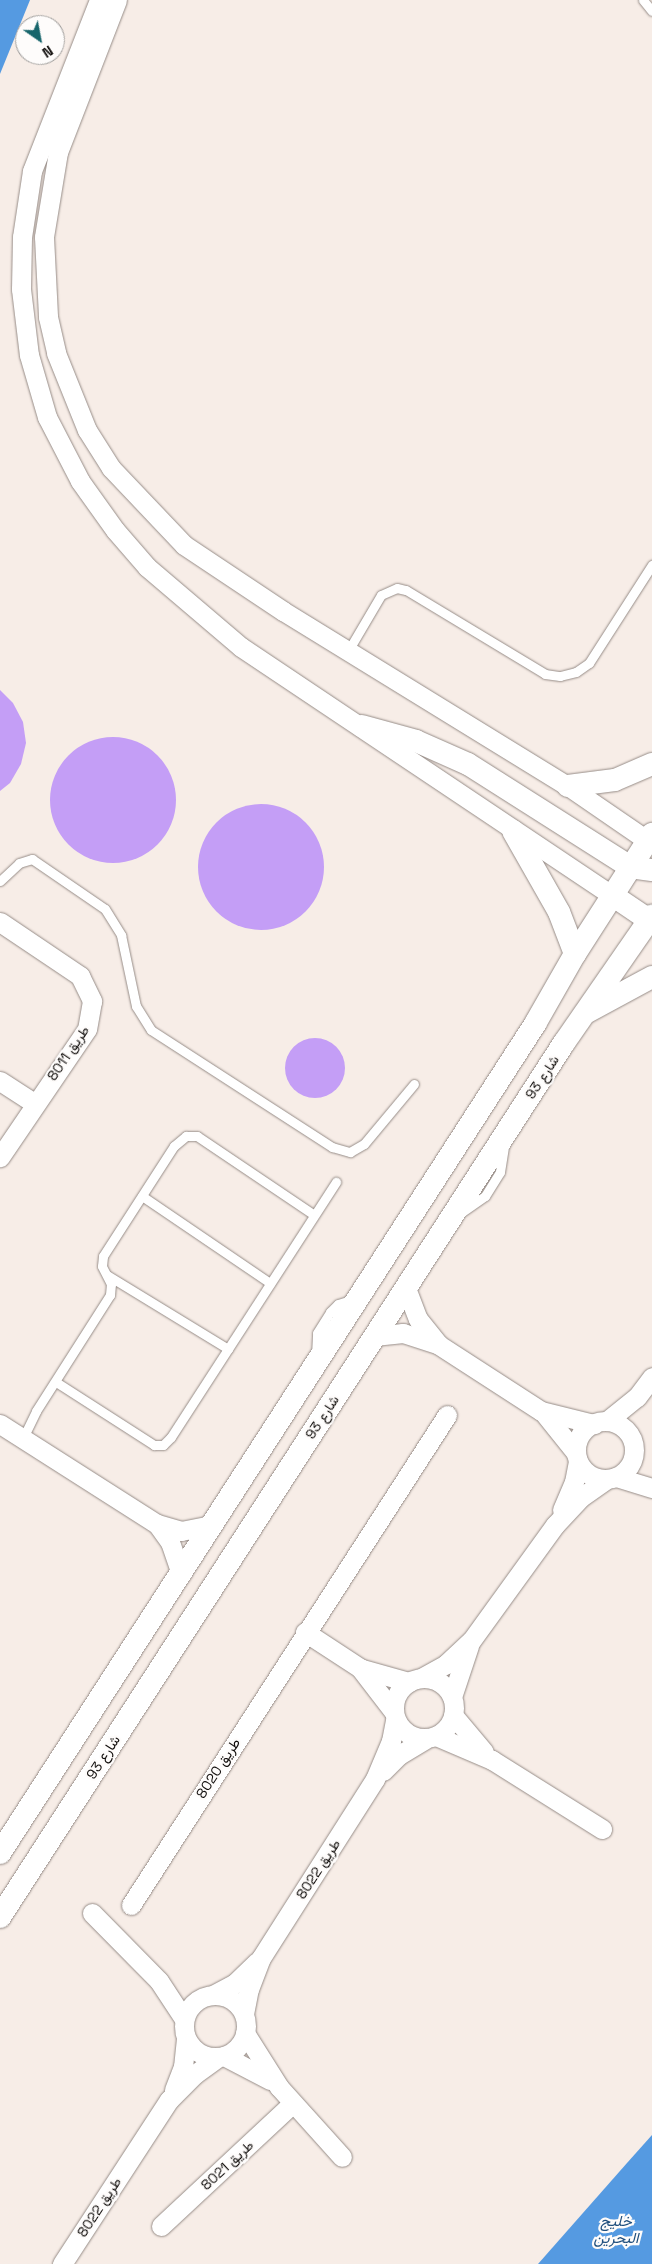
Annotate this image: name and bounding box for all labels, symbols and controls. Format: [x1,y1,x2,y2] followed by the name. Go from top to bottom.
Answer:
[15,15,65,65] north arrow
[39,42,56,62] text: N
[44,1022,92,1084] street label: طريق 8011
[522,1052,562,1102] street label: شارع 93
[302,1392,342,1442] street label: شارع 93
[83,1732,123,1782] street label: شارع 93
[192,1735,244,1801] street label: طريق 8020
[292,1836,344,1902] street label: طريق 8022
[197,2137,257,2193] street label: طريق 8021
[73,2174,125,2240] street label: طريق 8022
[593,2211,639,2246] water label: خليج البحرين

